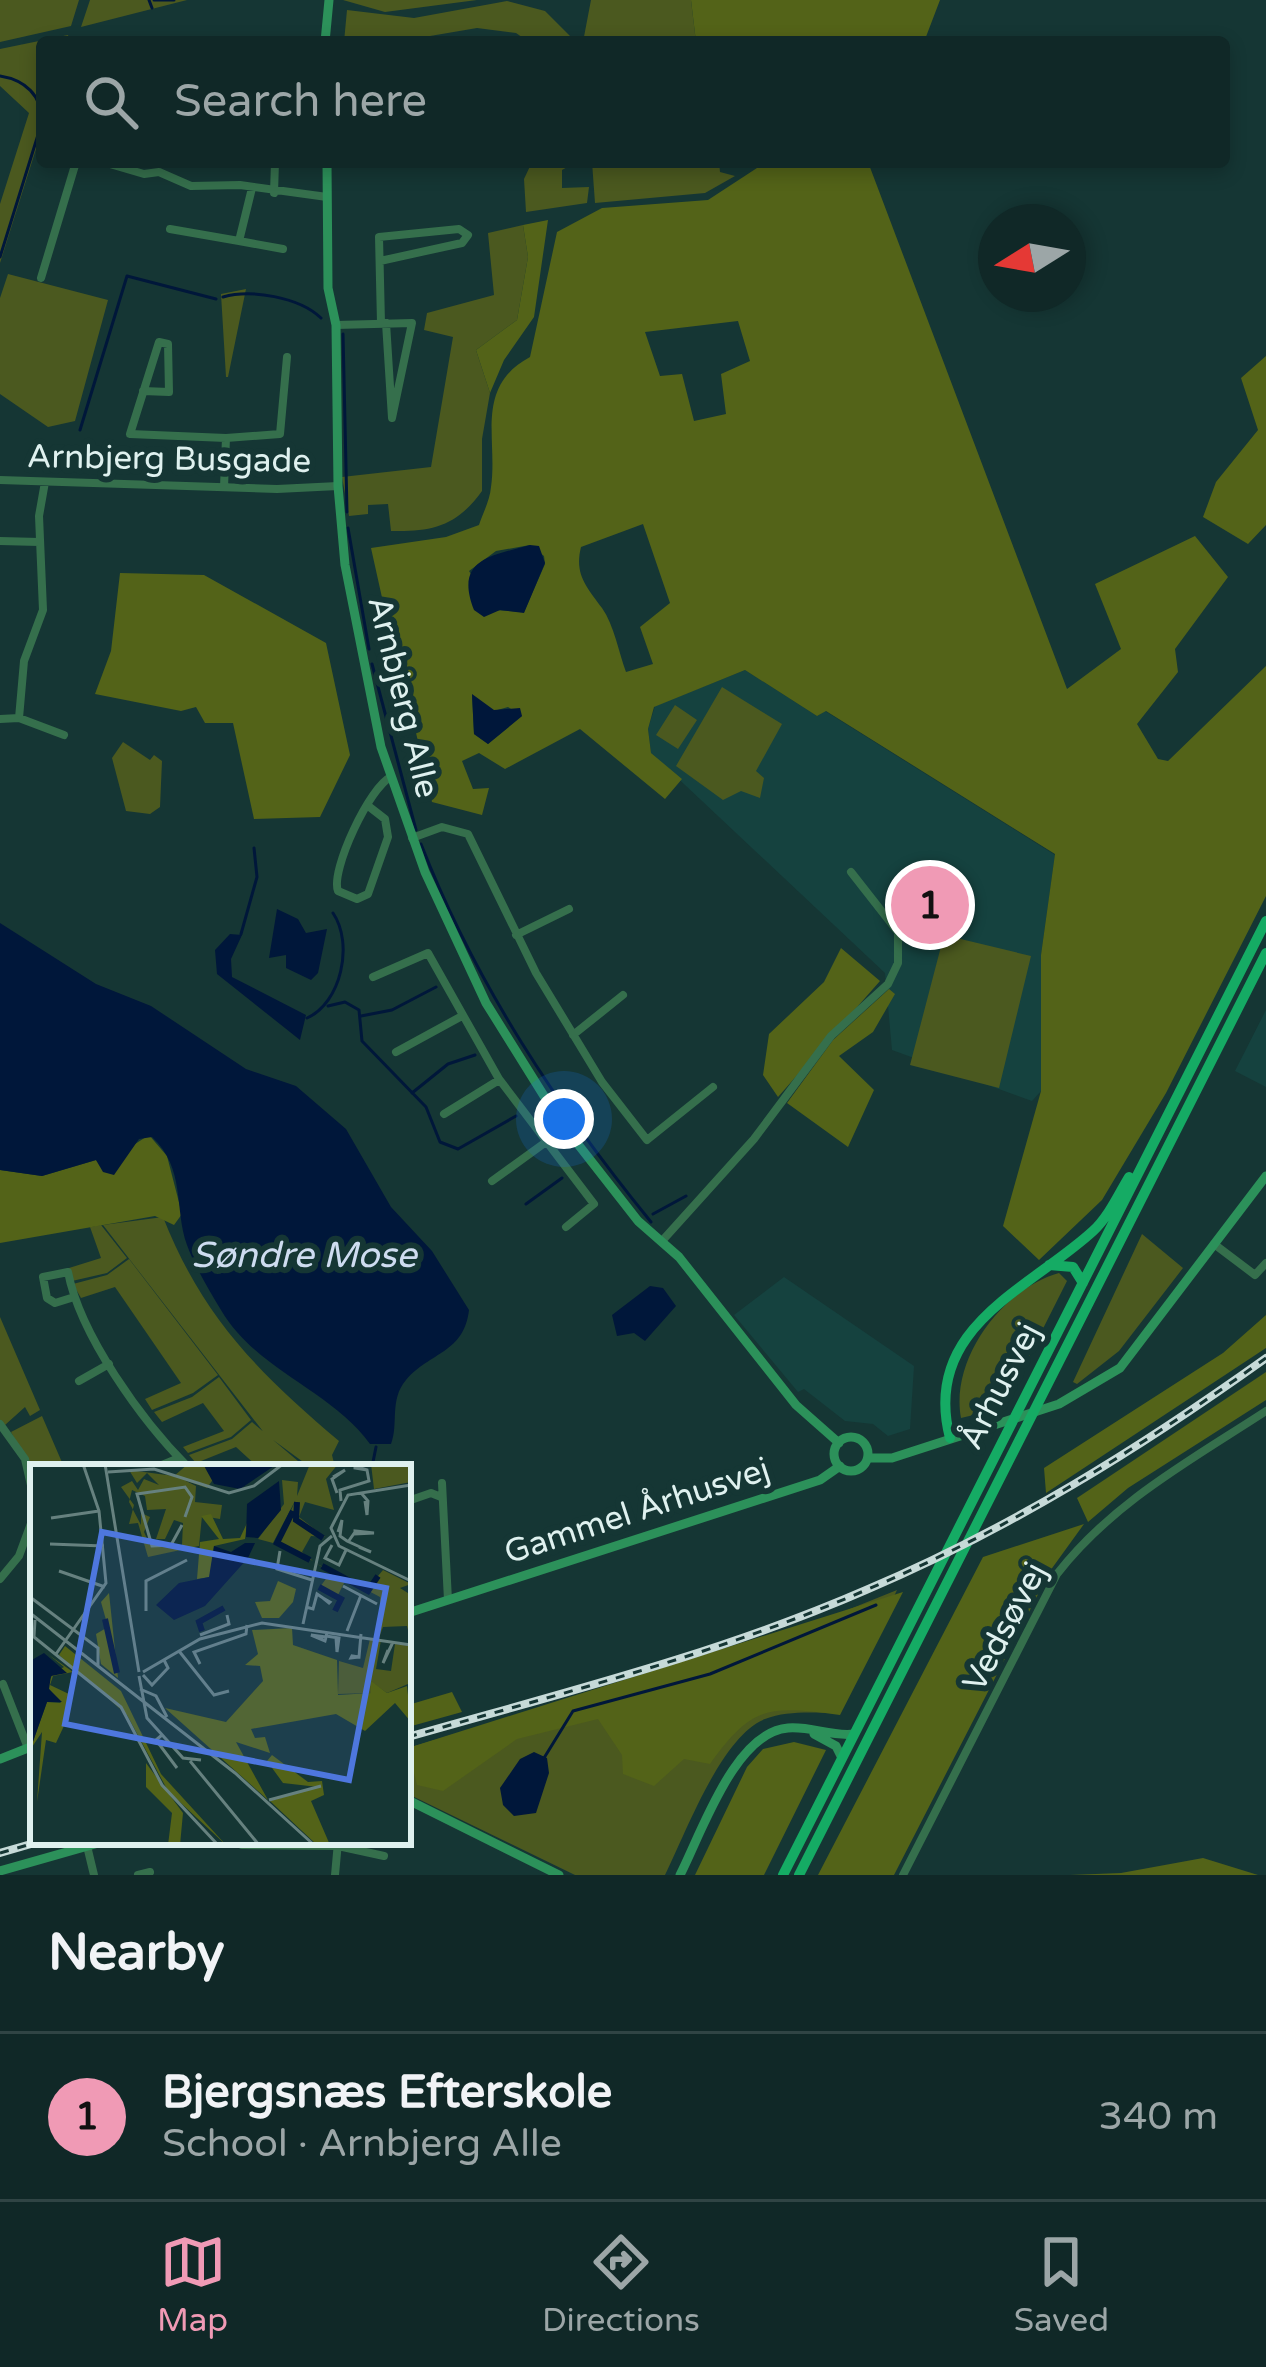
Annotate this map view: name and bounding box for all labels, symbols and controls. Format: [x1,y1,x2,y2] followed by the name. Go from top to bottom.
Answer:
[36,36,1230,168] search box
[78,69,144,135] icon: search
[174,75,427,129] text: Search here
[978,204,1086,312] north arrow
[27,437,311,481] street label: Arnbjerg Busgade
[359,592,447,802] street label: Arnbjerg Alle
[891,860,969,950] pin: 1
[534,1089,594,1149] your location
[191,1234,418,1277] water label: Søndre Mose
[951,1316,1049,1456] street label: Århusvej
[499,1449,775,1572] street label: Gammel Århusvej
[30,1464,411,1845] inset map
[955,1556,1055,1698] street label: Vedsøvej
[48,1922,225,1984] text: Nearby
[162,2066,612,2120] text: Bjergsnæs Efterskole
[75,2093,99,2140] text: 1
[1099,2093,1218,2140] text: 340 m
[162,2120,562,2167] text: School · Arnbjerg Alle
[157,2229,228,2340] tab: Map
[542,2229,700,2340] tab: Directions
[1014,2229,1109,2340] tab: Saved

